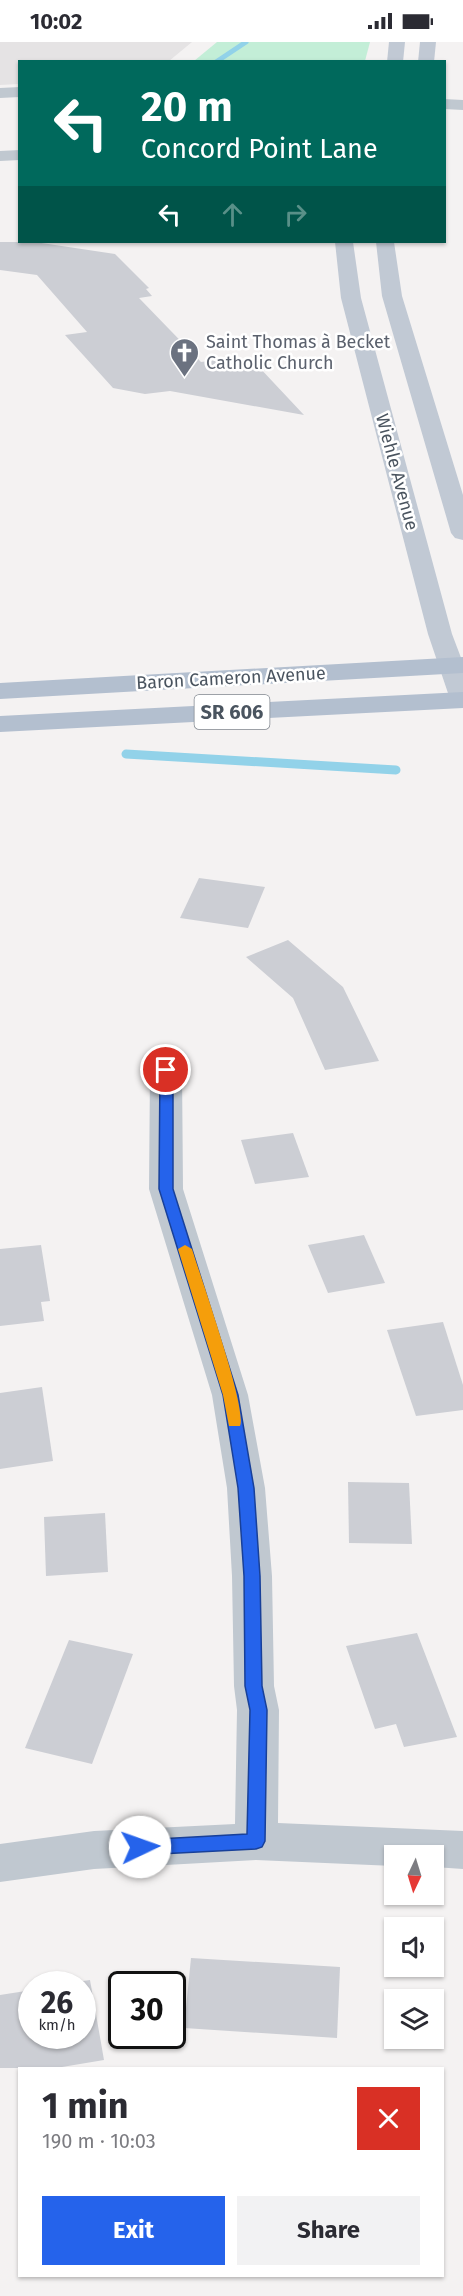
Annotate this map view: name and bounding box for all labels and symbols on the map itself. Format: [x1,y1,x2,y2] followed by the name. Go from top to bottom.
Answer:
[206,331,391,374] place label: Saint Thomas à Becket Catholic Church
[169,336,201,378] church icon: Saint Thomas à Becket Catholic Church
[371,411,423,533] street label: Wiehle Avenue
[136,662,326,694] street label: Baron Cameron Avenue
[194,695,270,729] road number: SR 606
[140,1044,191,1095] pin
[108,1815,172,1879] position arrow
[384,1845,444,1905] north arrow
[108,1971,186,2049] speed limit sign: 30

